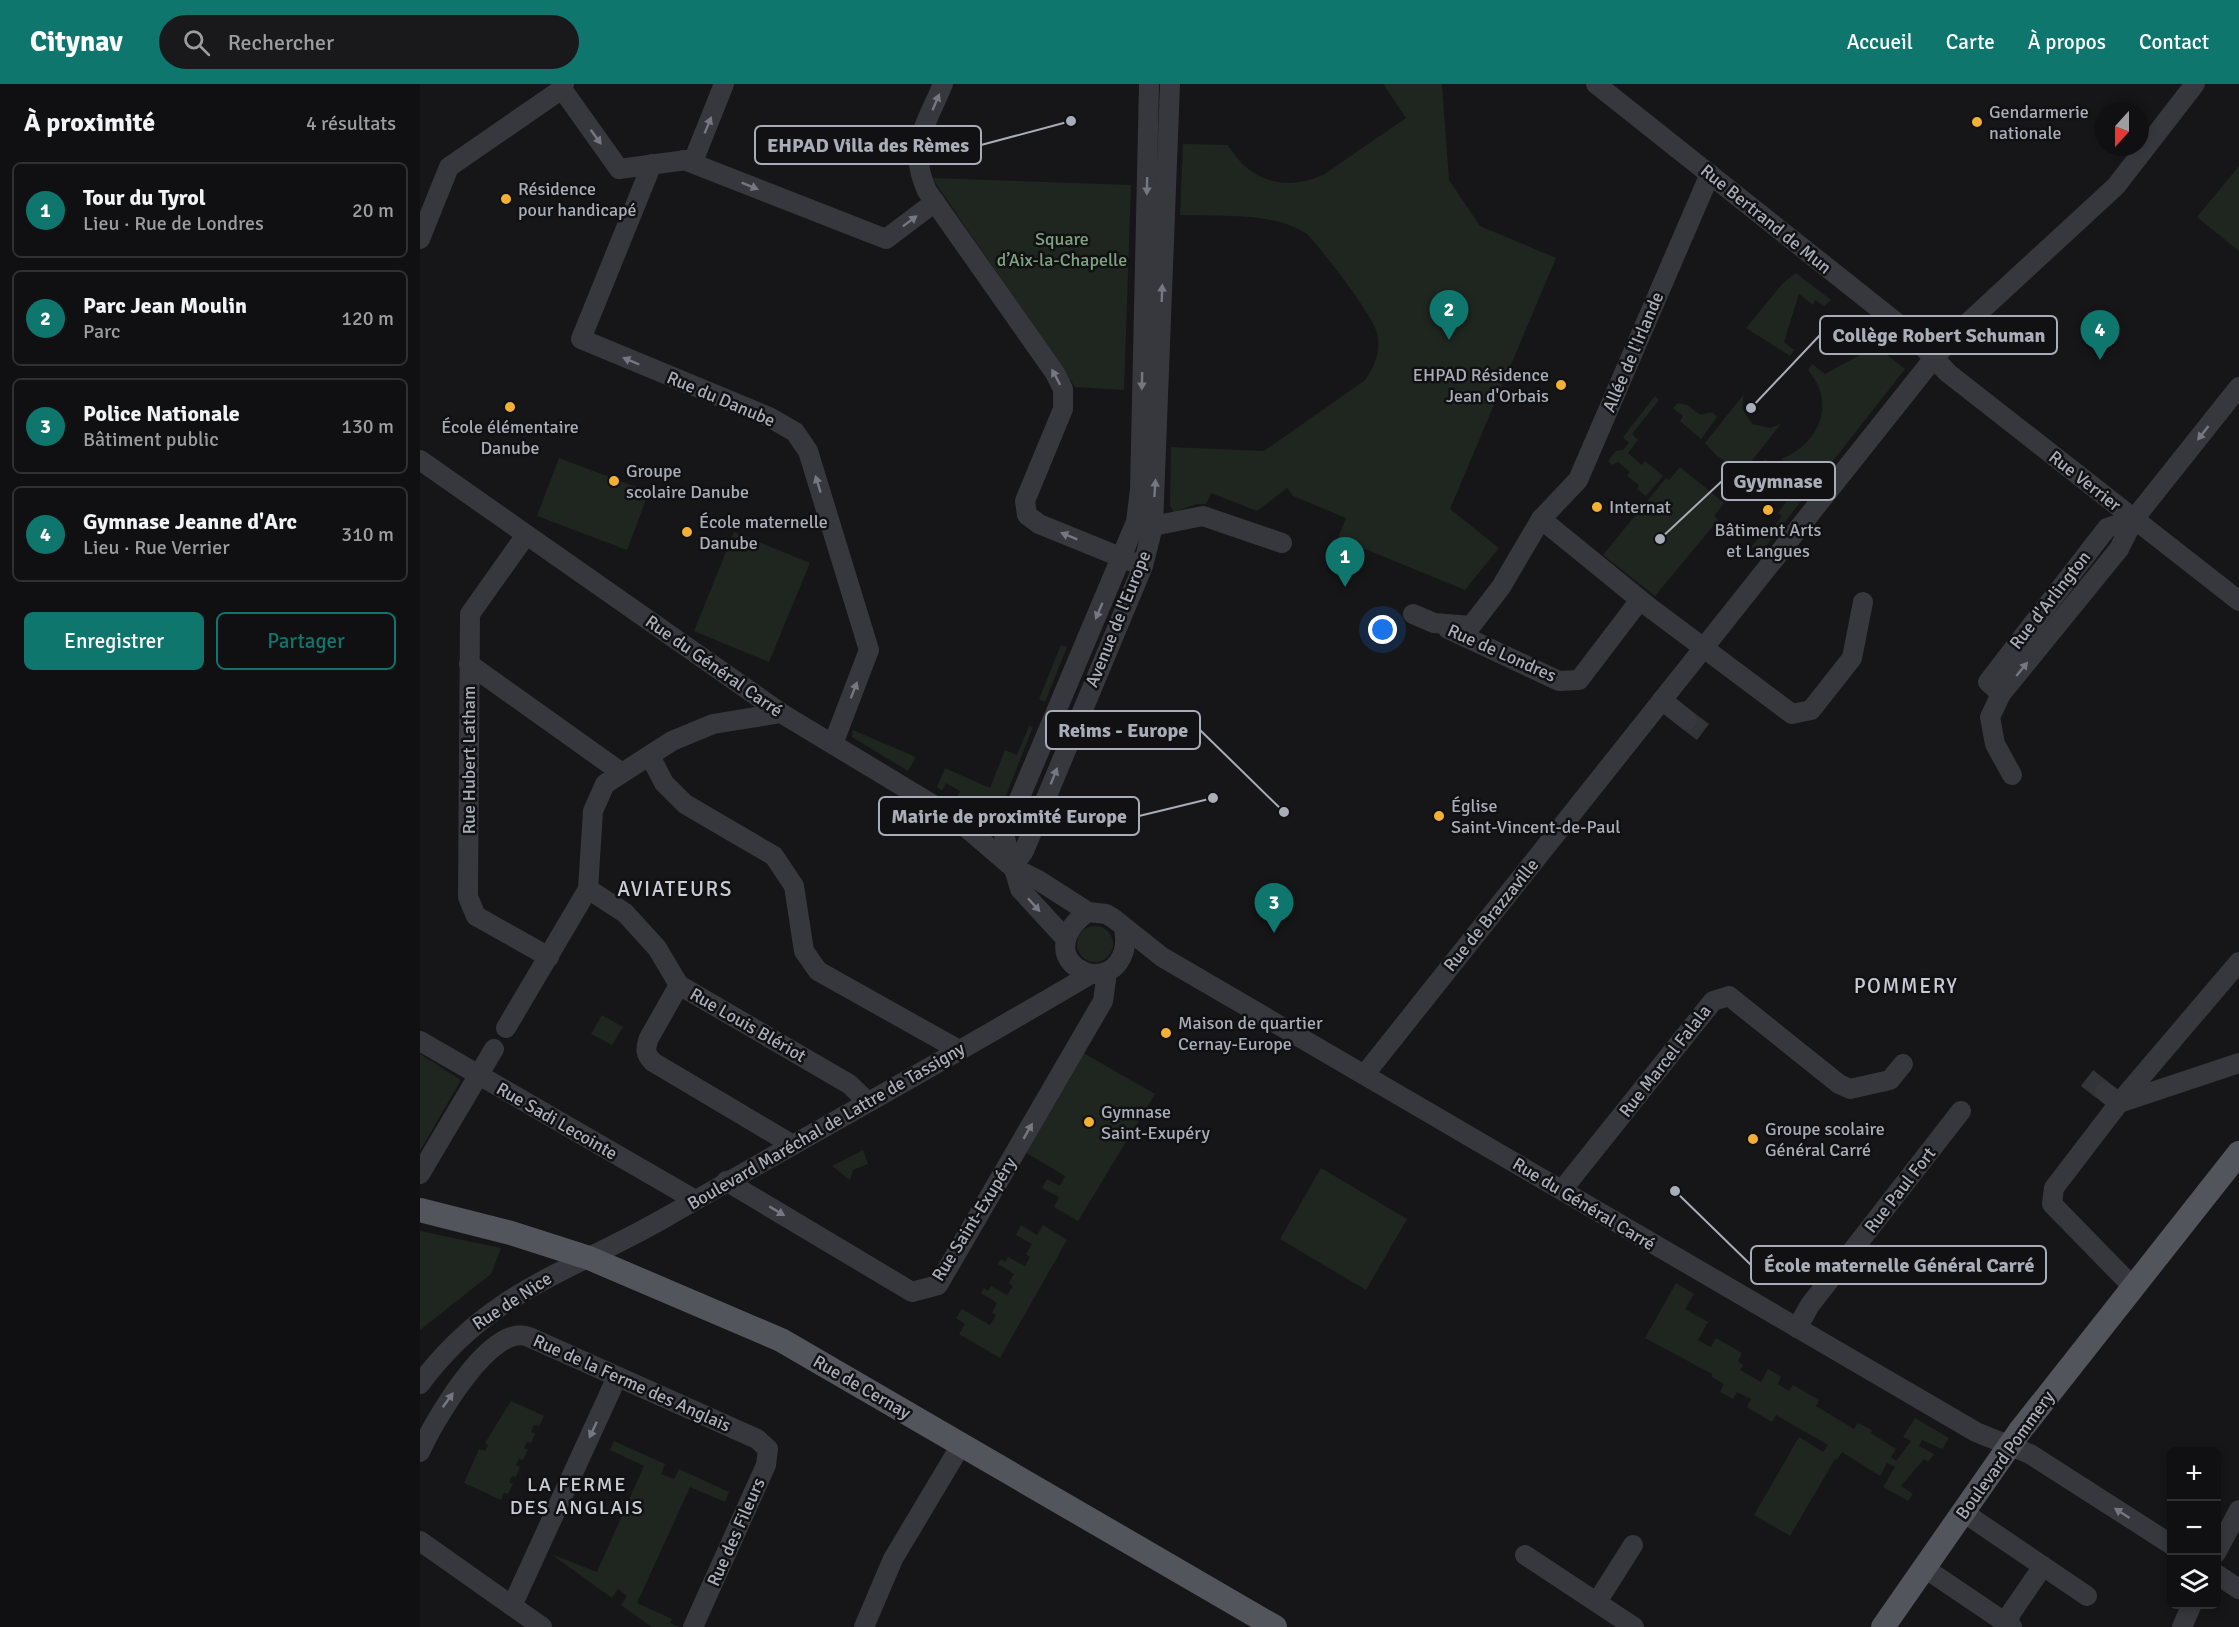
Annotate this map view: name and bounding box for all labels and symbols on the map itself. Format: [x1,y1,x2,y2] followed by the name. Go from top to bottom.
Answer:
[932,93,941,111] one-way arrow
[1989,101,2089,144] place label: Gendarmerie nationale
[2095,102,2149,156] north arrow
[1970,115,1984,129] marker: Gendarmerie nationale
[703,116,713,134] one-way arrow
[755,126,981,164] callout: EHPAD Villa des Rèmes
[590,128,602,144] one-way arrow
[767,133,969,158] text: EHPAD Villa des Rèmes
[1696,159,1836,279] street label: Rue Bertrand de Mun
[1142,176,1152,195] one-way arrow
[518,178,637,221] place label: Résidence pour handicapé
[741,182,759,191] one-way arrow
[499,192,513,206] marker: Résidence pour handicapé
[903,215,918,227] one-way arrow
[997,228,1127,271] park label: Square d’Aix-la-Chapelle
[1158,283,1167,302] one-way arrow
[1598,288,1668,416] street label: Allée de l'Irlande
[1430,290,1468,340] pin: 2
[2080,310,2120,360] pin: 4
[1820,316,2057,354] callout: Collège Robert Schuman
[1832,323,2046,348] text: Collège Robert Schuman
[621,356,639,366] one-way arrow
[1413,364,1549,407] place label: EHPAD Résidence Jean d'Orbais
[664,366,778,432] street label: Rue du Danube
[1051,368,1061,385] one-way arrow
[1138,371,1147,390] one-way arrow
[1554,378,1568,392] marker: EHPAD Résidence Jean d'Orbais
[503,400,517,414] marker: École élémentaire Danube
[441,416,579,459] place label: École élémentaire Danube
[2196,425,2209,441] one-way arrow
[2044,446,2126,516] street label: Rue Verrier
[626,460,749,503] place label: Groupe scolaire Danube
[1722,462,1835,500] callout: Gyymnase
[1733,469,1823,494] text: Gyymnase
[607,474,621,488] marker: Groupe scolaire Danube
[813,475,822,493] one-way arrow
[1151,478,1160,497] one-way arrow
[1609,496,1671,518] place label: Internat
[1590,500,1604,514] marker: Internat
[1761,503,1775,517] marker: Bâtiment Arts et Langues
[699,511,828,554] place label: École maternelle Danube
[1715,519,1821,562] place label: Bâtiment Arts et Langues
[680,525,694,539] marker: École maternelle Danube
[1059,531,1077,541] one-way arrow
[1326,538,1364,587] pin: 1
[2005,546,2095,654] street label: Rue d'Arlington
[1081,548,1155,690] street label: Avenue de l'Europe
[1094,603,1104,621] one-way arrow
[641,610,787,722] street label: Rue du Général Carré
[1368,615,1397,644] your location
[1444,619,1560,687] street label: Rue de Londres
[2015,662,2028,677] one-way arrow
[849,680,859,698] one-way arrow
[458,686,480,834] street label: Rue Hubert Latham
[1046,711,1200,749] callout: Reims - Europe
[1058,718,1188,743] text: Reims - Europe
[1049,767,1059,785] one-way arrow
[1451,795,1621,838] place label: Église Saint-Vincent-de-Paul
[879,797,1139,835] callout: Mairie de proximité Europe
[891,804,1127,829] text: Mairie de proximité Europe
[1432,809,1446,823] marker: Église Saint-Vincent-de-Paul
[1439,854,1543,976] street label: Rue de Brazzaville
[617,876,733,902] district label: AVIATEURS
[1254,884,1294,933] pin: 3
[1027,897,1040,912] one-way arrow
[1854,973,1958,999] district label: POMMERY
[686,983,810,1067] street label: Rue Louis Blériot
[1614,1000,1716,1122] street label: Rue Marcel Falala
[1178,1012,1323,1055] place label: Maison de quartier Cernay-Europe
[1159,1026,1173,1040] marker: Maison de quartier Cernay-Europe
[683,1037,969,1215] street label: Boulevard Maréchal de Lattre de Tassigny
[493,1077,621,1165] street label: Rue Sadi Lecointe
[1101,1101,1210,1144] place label: Gymnase Saint-Exupéry
[1082,1115,1096,1129] marker: Gymnase Saint-Exupéry
[1765,1118,1885,1161] place label: Groupe scolaire Général Carré
[1022,1123,1033,1139] one-way arrow
[1746,1132,1760,1146] marker: Groupe scolaire Général Carré
[1860,1143,1940,1237] street label: Rue Paul Fort
[927,1152,1021,1285] street label: Rue Saint-Exupéry
[1509,1153,1659,1255] street label: Rue du Général Carré
[769,1205,785,1216] one-way arrow
[1751,1246,2046,1284] callout: École maternelle Général Carré
[1764,1253,2034,1278] text: École maternelle Général Carré
[468,1267,556,1335] street label: Rue de Nice
[530,1329,734,1437] street label: Rue de la Ferme des Anglais
[809,1350,915,1424] street label: Rue de Cernay
[1951,1386,2059,1524] street label: Boulevard Pommery
[441,1393,453,1408] one-way arrow
[588,1422,597,1439] one-way arrow
[510,1472,644,1520] district label: LA FERME DES ANGLAIS
[702,1474,770,1590] street label: Rue des Fileurs
[2114,1508,2130,1519] one-way arrow

